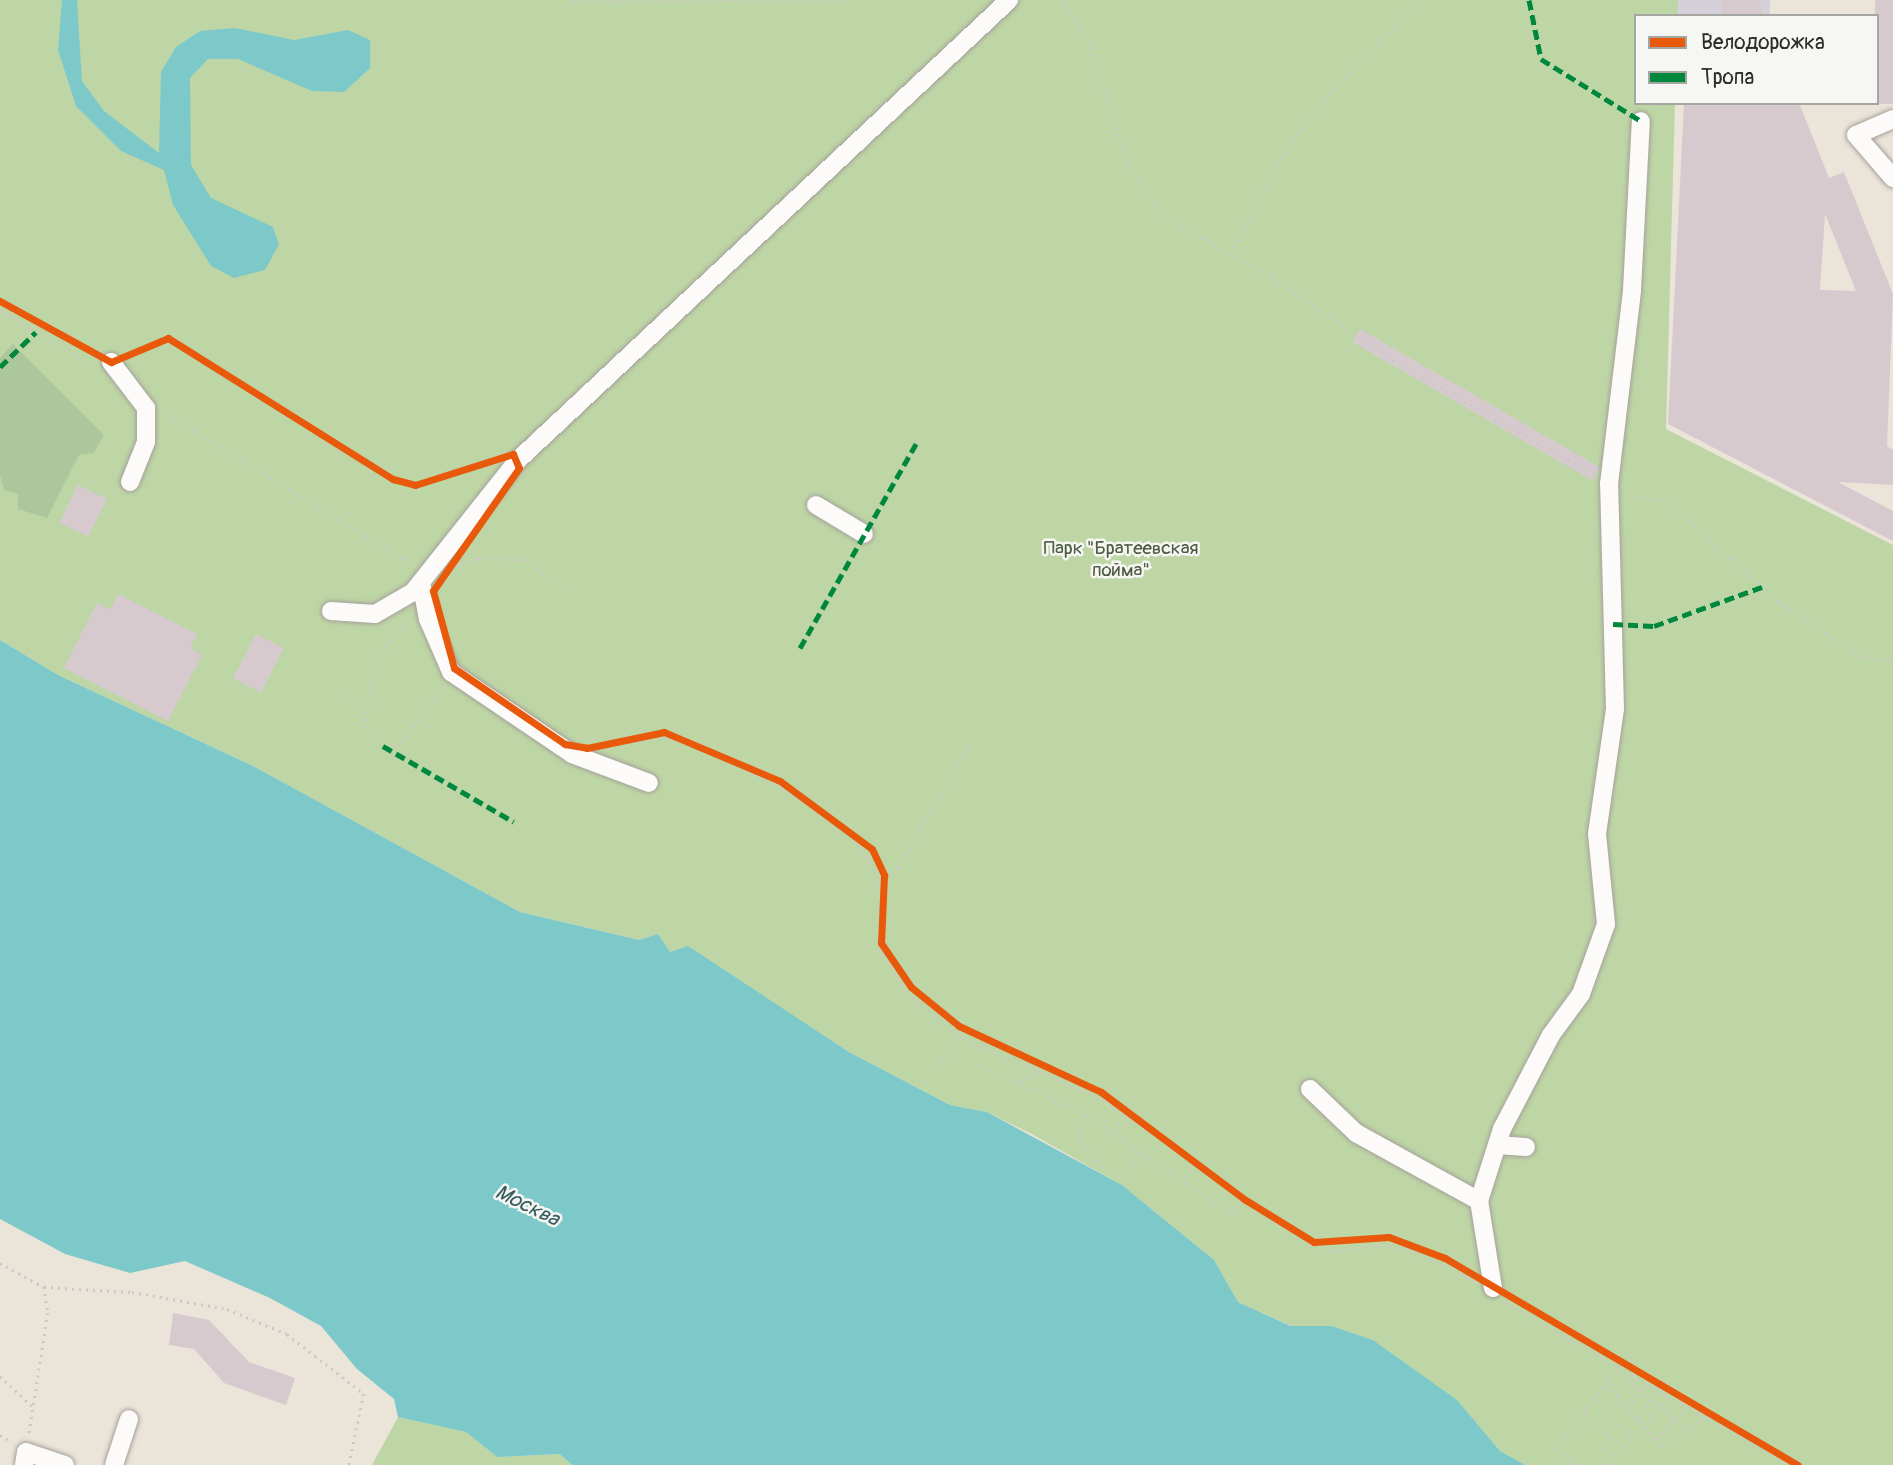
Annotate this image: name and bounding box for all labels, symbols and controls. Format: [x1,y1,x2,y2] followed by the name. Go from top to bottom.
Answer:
[1634,14,1879,105] legend
[1701,29,1825,56] text: Велодорожка
[1701,64,1754,91] text: Тропа
[1044,538,1198,582] park label: Парк "Братеевская пойма"
[491,1180,563,1232] water label: Москва

